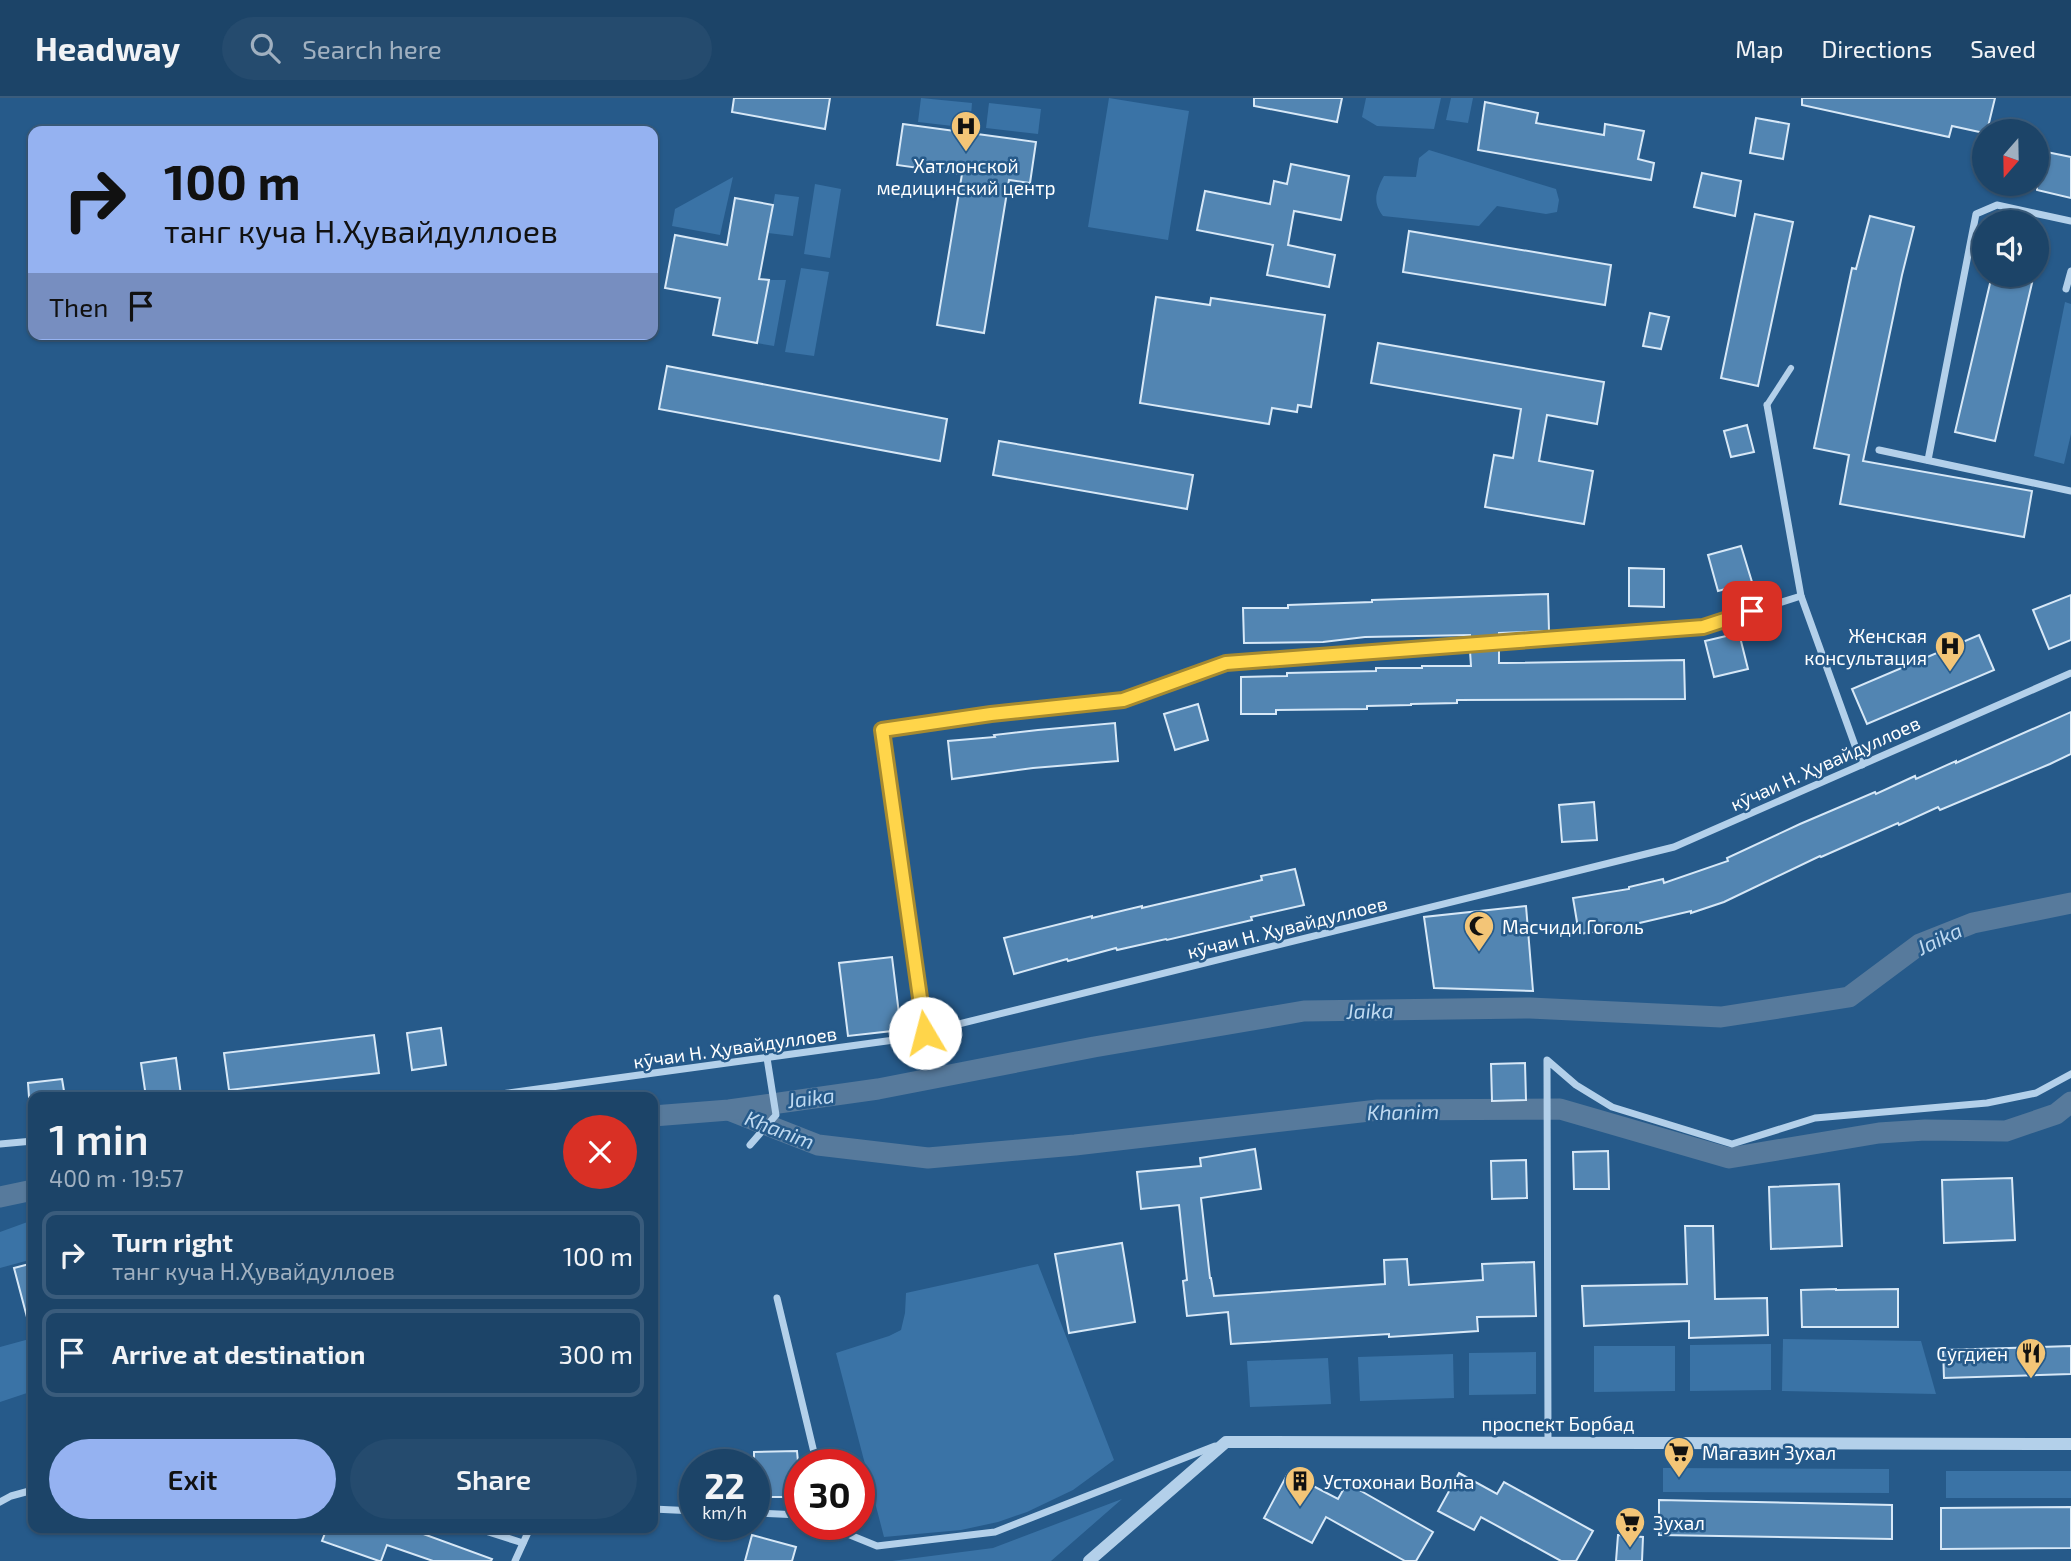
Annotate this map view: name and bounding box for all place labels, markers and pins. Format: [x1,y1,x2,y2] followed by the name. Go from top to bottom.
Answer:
[949,109,983,153] hospital icon: Хатлонской медицинский центр
[876,154,1056,199] place label: Хатлонской медицинский центр
[1722,581,1782,641] pin
[1804,624,1927,670] place label: Женская консультация
[1933,629,1967,673] hospital icon: Женская консультация
[1462,909,1496,953] mosque icon: Масчиди Гоголь
[1502,915,1644,938] place label: Масчиди Гоголь
[2014,1336,2048,1380] restaurant icon: Сугдиен
[1936,1342,2008,1366] place label: Сугдиен
[1662,1435,1696,1479] supermarket icon: Магазин Зухал
[1702,1441,1836,1465] place label: Магазин Зухал
[1283,1464,1317,1508] building icon: Устохонаи Волна
[1323,1470,1474,1493] place label: Устохонаи Волна
[1613,1505,1647,1549] supermarket icon: Зухал
[1653,1511,1705,1535] place label: Зухал

